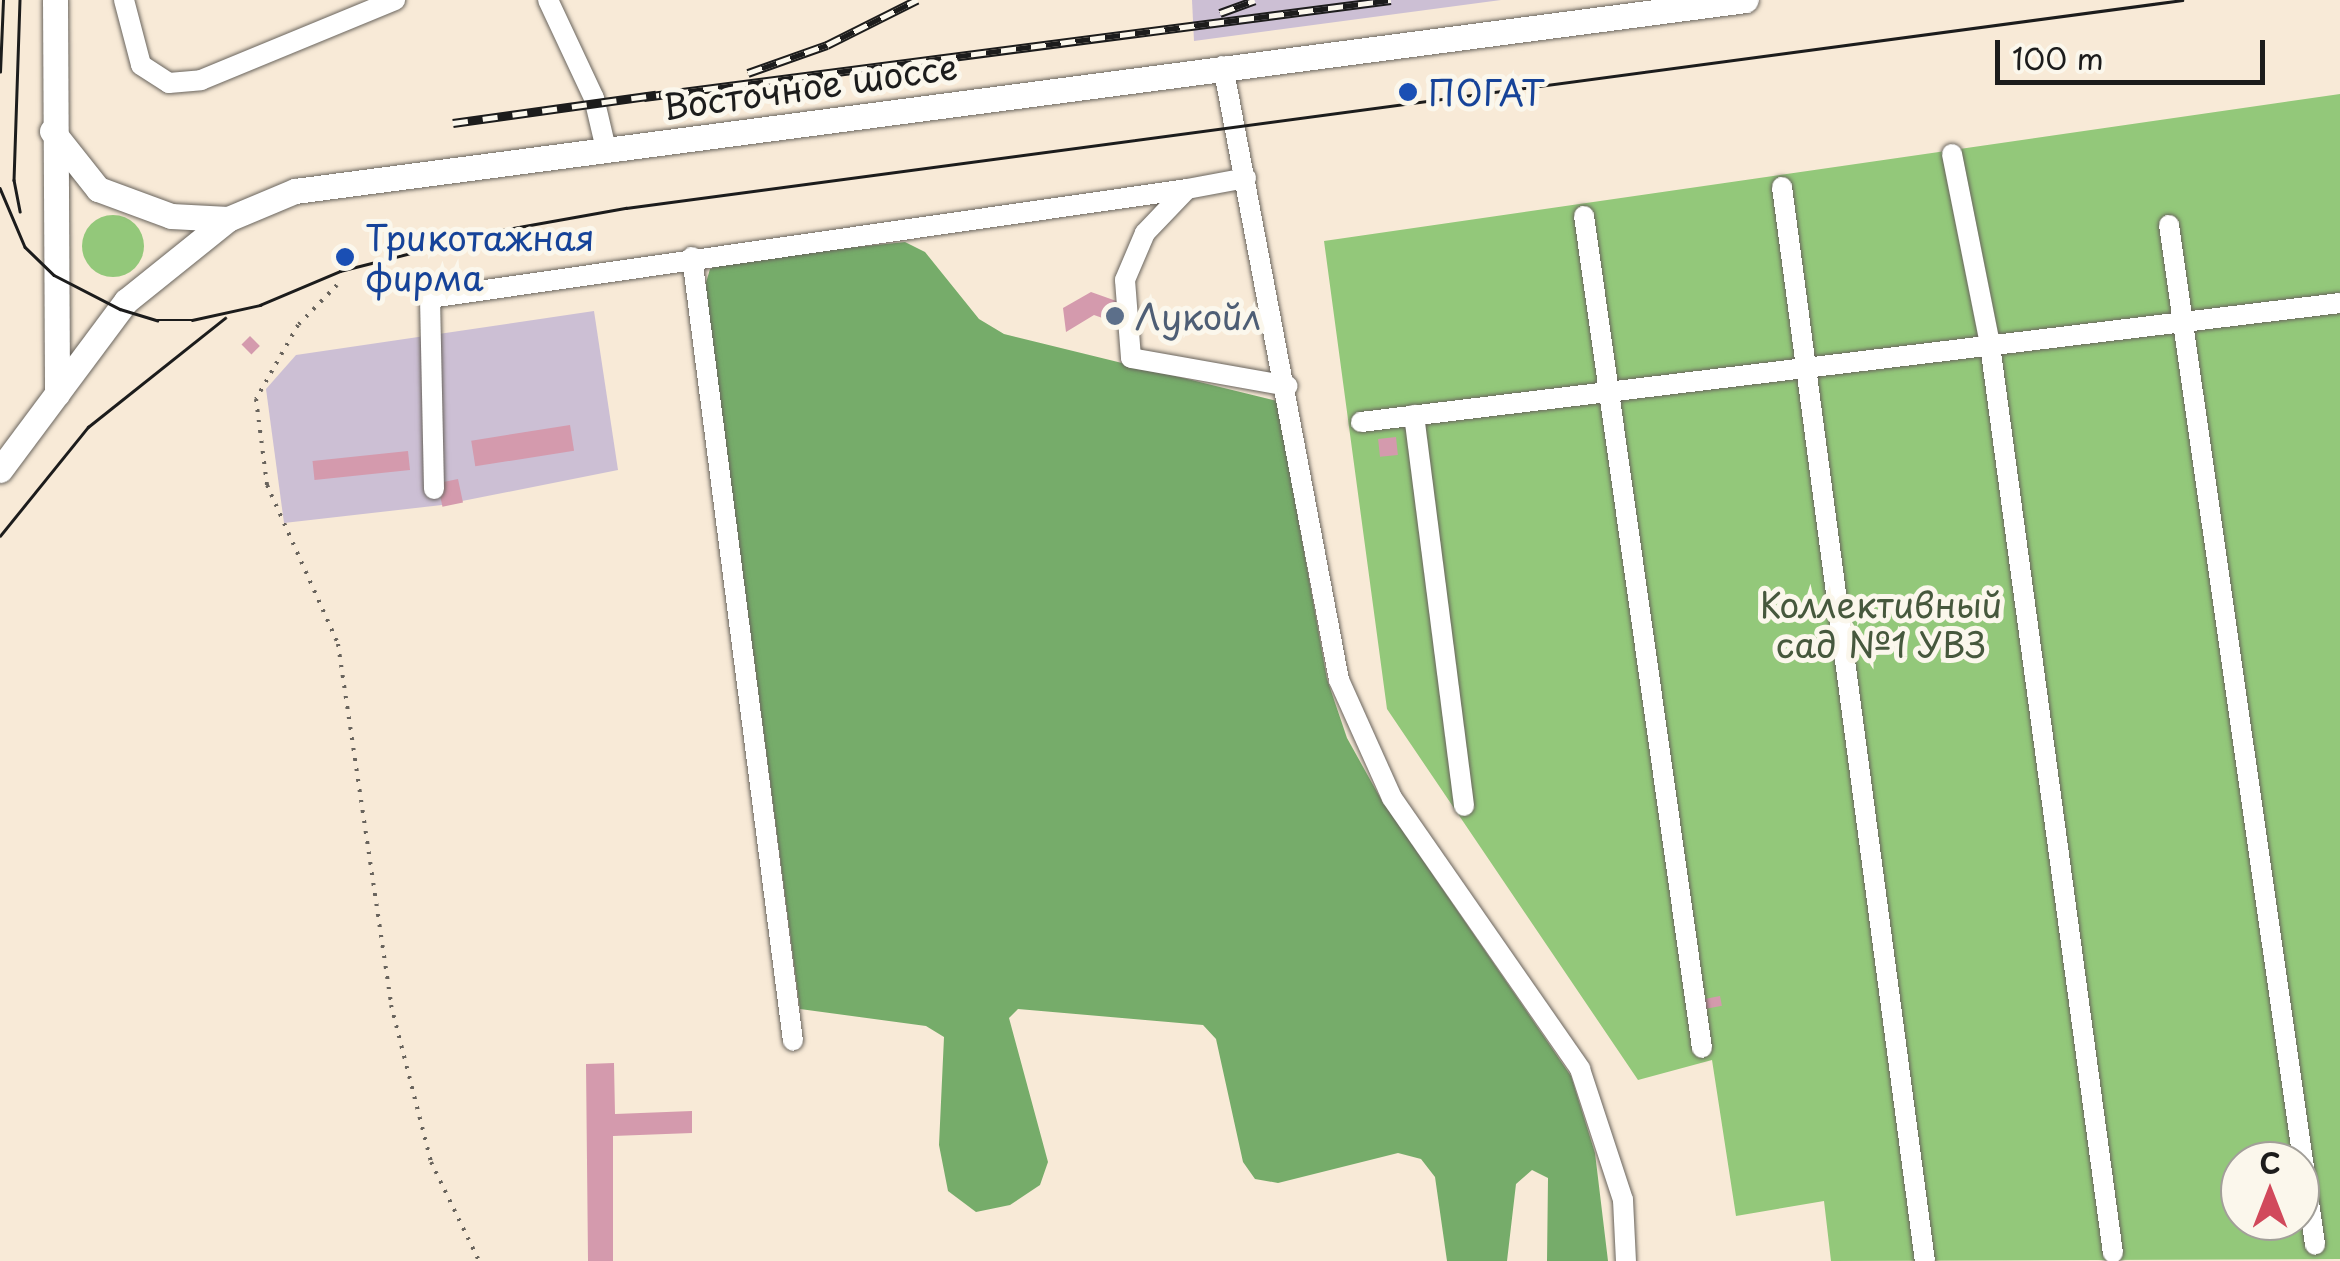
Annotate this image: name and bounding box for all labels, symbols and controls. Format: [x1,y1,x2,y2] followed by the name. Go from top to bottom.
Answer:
[2000,20,2270,82] scale bar
[2012,35,2104,80] text: 100 m
[660,44,960,128] street label: Восточное шоссе
[1428,71,1545,113] place label: ПОГАТ
[1397,81,1419,103] marker: ПОГАТ
[365,216,595,298] place label: Трикотажная фирма
[334,246,356,268] marker: Трикотажная фирма
[1135,295,1261,337] place label: Лукойл
[1104,305,1126,327] marker: Лукойл
[1760,583,2002,665] park label: Коллективный сад №1 УВЗ
[2220,1141,2320,1241] north arrow
[2259,1141,2281,1184] text: С

